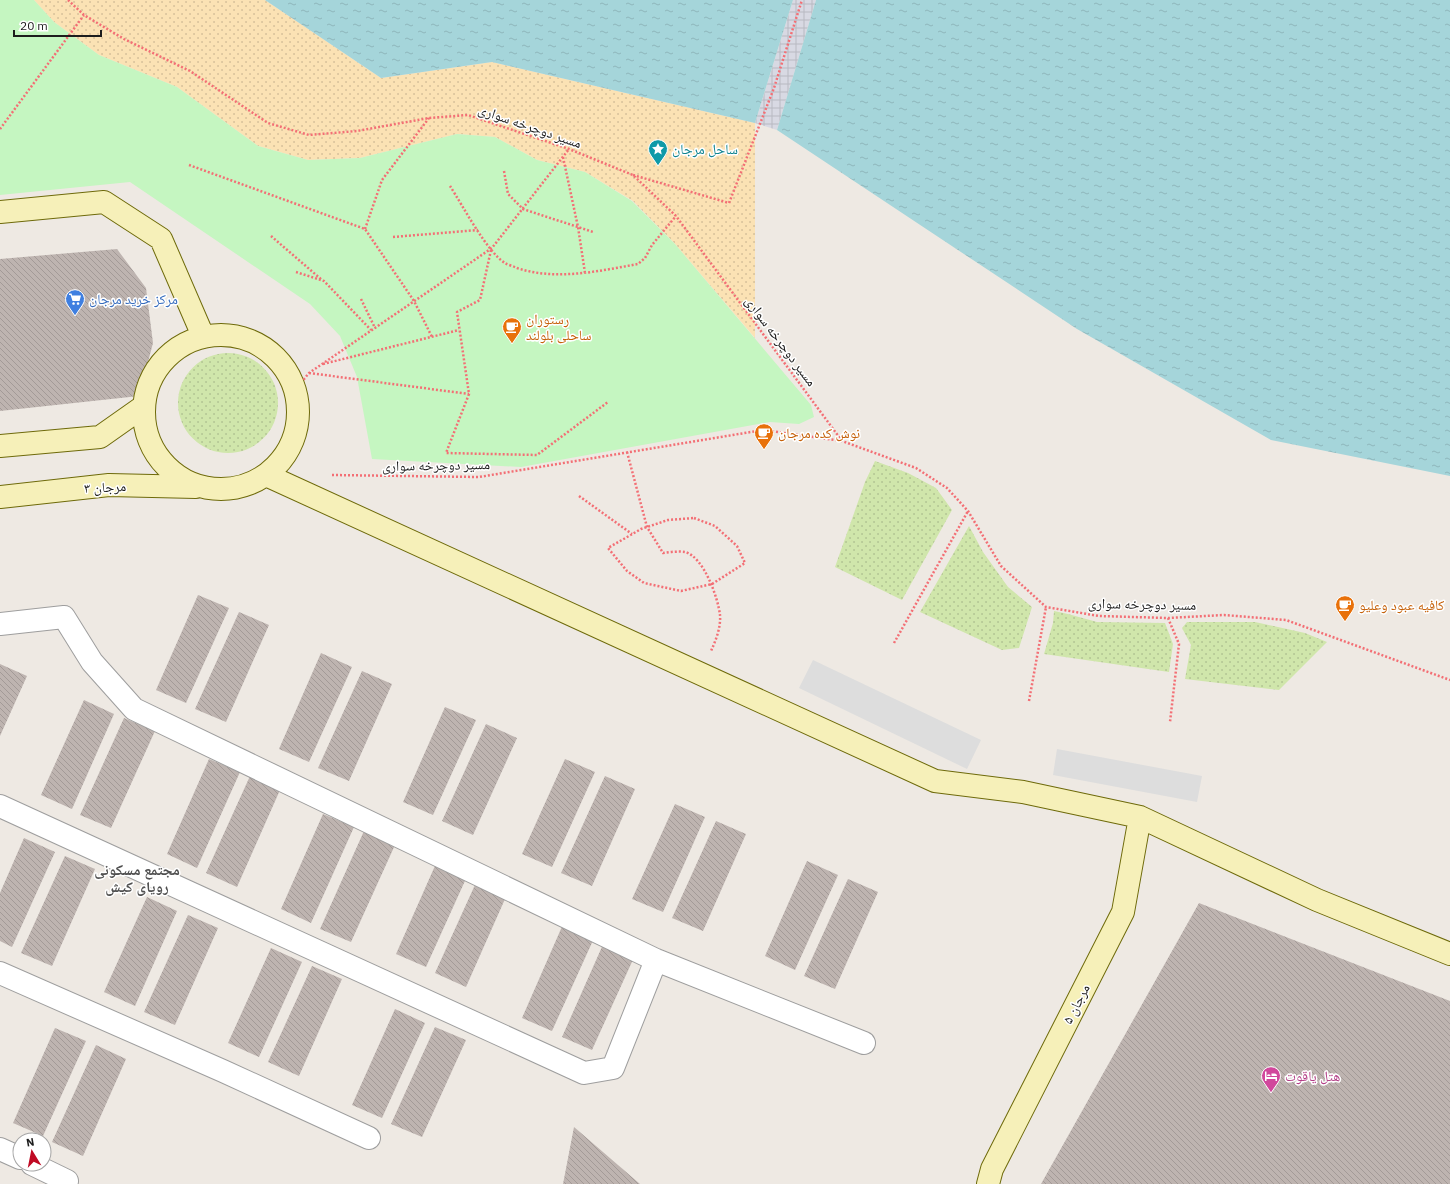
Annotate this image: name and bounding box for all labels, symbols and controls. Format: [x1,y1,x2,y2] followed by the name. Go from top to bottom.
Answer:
[14,12,101,38] scale bar
[20,18,48,33] text: 20 m
[476,100,584,152] street label: مسیر دوچرخه سواری
[647,138,669,166] place icon: ساحل مرجان
[672,140,738,158] place label: ساحل مرجان
[64,288,86,316] supermarket icon: مرکز خرید مرجان
[89,290,178,308] place label: مرکز خرید مرجان
[741,292,821,390] street label: مسیر دوچرخه سواری
[526,310,592,344] place label: رستوران ساحلی بلولند
[501,316,523,344] cafe icon: رستوران ساحلی بلولند
[753,422,775,450] cafe icon: نوش کده مرجان
[778,424,860,442] place label: نوش کده مرجان
[382,455,490,475] street label: مسیر دوچرخه سواری
[83,477,127,497] street label: مرجان ۳
[1088,594,1196,614] street label: مسیر دوچرخه سواری
[1334,594,1356,622] cafe icon: کافیه عبود وعلیو
[1359,596,1445,614] place label: کافیه عبود وعلیو
[94,860,180,896] district label: مجتمع مسکونی رویای کیش
[1058,981,1094,1027] street label: مرجان ۵
[1260,1065,1282,1093] hotel icon: هتل یاقوت
[1285,1067,1340,1085] place label: هتل یاقوت
[12,1132,52,1172] north arrow
[25,1135,35,1150] text: N

